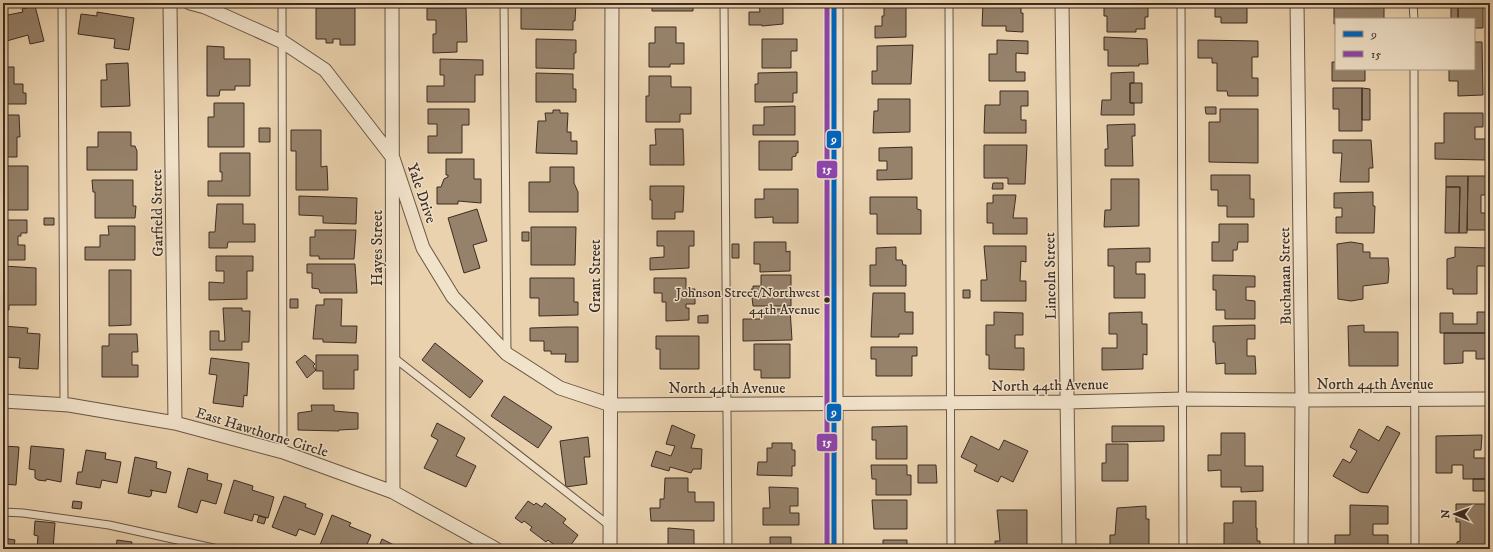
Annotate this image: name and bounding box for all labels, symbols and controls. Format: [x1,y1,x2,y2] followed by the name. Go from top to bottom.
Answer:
[1335,18,1475,70] legend
[1370,27,1377,42] text: 9
[1371,47,1381,62] text: 15
[826,130,842,149] line badge: 9
[830,133,837,147] text: 9
[816,160,838,179] line badge: 15
[402,161,441,226] street label: Yale Drive
[822,163,832,177] text: 15
[147,169,168,257] street label: Garfield Street
[368,210,387,286] street label: Hayes Street
[1275,227,1296,325] street label: Buchanan Street
[1040,232,1061,320] street label: Lincoln Street
[586,239,605,313] street label: Grant Street
[674,284,821,319] place label: Johnson Street/Northwest 44th Avenue
[822,295,832,305] marker: Johnson Street/Northwest 44th Avenue
[991,375,1109,396] street label: North 44th Avenue
[1316,375,1434,394] street label: North 44th Avenue
[668,379,786,398] street label: North 44th Avenue
[193,403,330,462] street label: East Hawthorne Circle
[826,403,842,422] line badge: 9
[830,406,837,420] text: 9
[816,433,838,452] line badge: 15
[822,436,832,450] text: 15
[1435,494,1475,534] north arrow
[1439,509,1453,518] text: N

